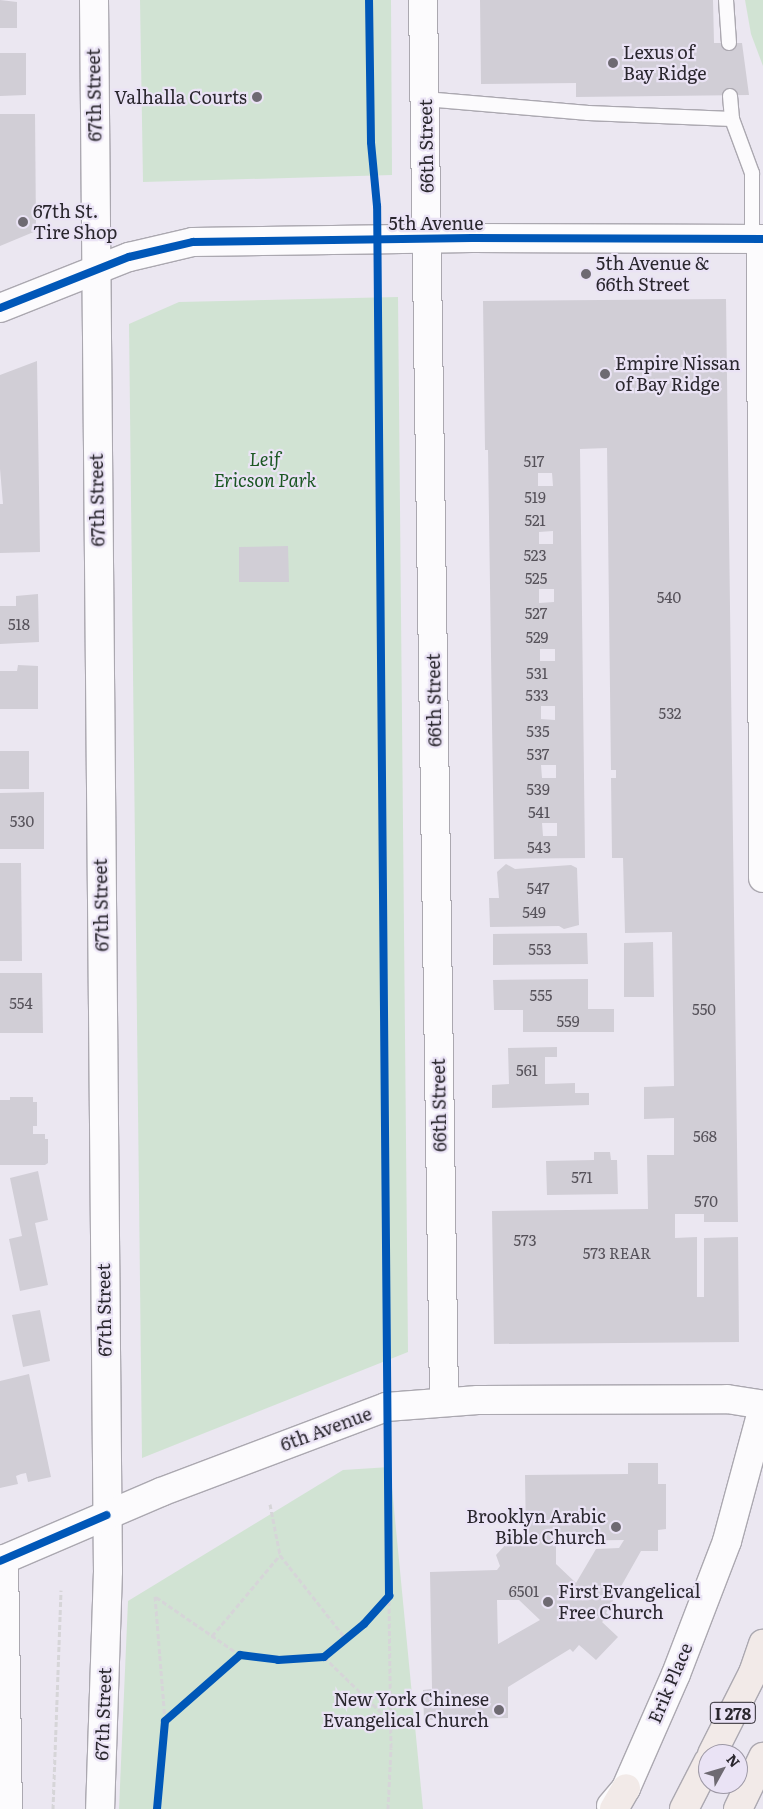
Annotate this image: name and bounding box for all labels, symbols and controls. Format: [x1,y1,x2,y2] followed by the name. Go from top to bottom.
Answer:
[623,42,707,84] place label: Lexus of Bay Ridge
[82,48,106,142] street label: 67th Street
[607,57,619,69] marker: Lexus of Bay Ridge
[114,86,247,108] place label: Valhalla Courts
[251,91,263,103] marker: Valhalla Courts
[414,99,438,193] street label: 66th Street
[33,201,117,243] place label: 67th St. Tire Shop
[388,212,484,234] street label: 5th Avenue
[17,216,29,228] marker: 67th St. Tire Shop
[596,253,709,296] place label: 5th Avenue & 66th Street
[580,268,592,280] marker: 5th Avenue & 66th Street
[615,353,740,396] place label: Empire Nissan of Bay Ridge
[599,368,611,380] marker: Empire Nissan of Bay Ridge
[214,449,316,492] park label: Leif Ericson Park
[524,452,544,470] house number: 517
[85,453,109,547] street label: 67th Street
[524,488,546,506] house number: 519
[524,511,546,529] house number: 521
[523,546,547,564] house number: 523
[525,569,547,587] house number: 525
[657,588,681,606] house number: 540
[525,604,547,622] house number: 527
[8,615,30,633] house number: 518
[526,628,548,646] house number: 529
[422,653,446,747] street label: 66th Street
[526,664,548,682] house number: 531
[525,686,549,704] house number: 533
[659,704,681,722] house number: 532
[526,722,550,740] house number: 535
[527,745,549,763] house number: 537
[526,780,550,798] house number: 539
[528,803,550,821] house number: 541
[10,812,34,830] house number: 530
[527,838,551,856] house number: 543
[89,858,113,952] street label: 67th Street
[527,879,549,897] house number: 547
[522,903,546,921] house number: 549
[528,940,552,958] house number: 553
[530,986,552,1004] house number: 555
[9,994,33,1012] house number: 554
[692,1000,716,1018] house number: 550
[556,1012,580,1030] house number: 559
[427,1058,451,1152] street label: 66th Street
[516,1061,538,1079] house number: 561
[693,1127,717,1145] house number: 568
[571,1168,593,1186] house number: 571
[694,1192,718,1210] house number: 570
[513,1231,537,1249] house number: 573
[583,1244,651,1262] house number: 573 REAR
[92,1263,116,1357] street label: 67th Street
[277,1402,375,1456] street label: 6th Avenue
[466,1506,606,1548] place label: Brooklyn Arabic Bible Church
[610,1521,622,1533] marker: Brooklyn Arabic Bible Church
[558,1581,701,1624] place label: First Evangelical Free Church
[509,1582,539,1600] house number: 6501
[542,1596,554,1608] marker: First Evangelical Free Church
[643,1640,697,1726] street label: Erik Place
[91,1667,115,1761] street label: 67th Street
[323,1689,489,1732] place label: New York Chinese Evangelical Church
[709,1700,757,1726] road number: I 278
[493,1704,505,1716] marker: New York Chinese Evangelical Church
[698,1744,748,1794] north arrow
[722,1749,745,1771] text: N

